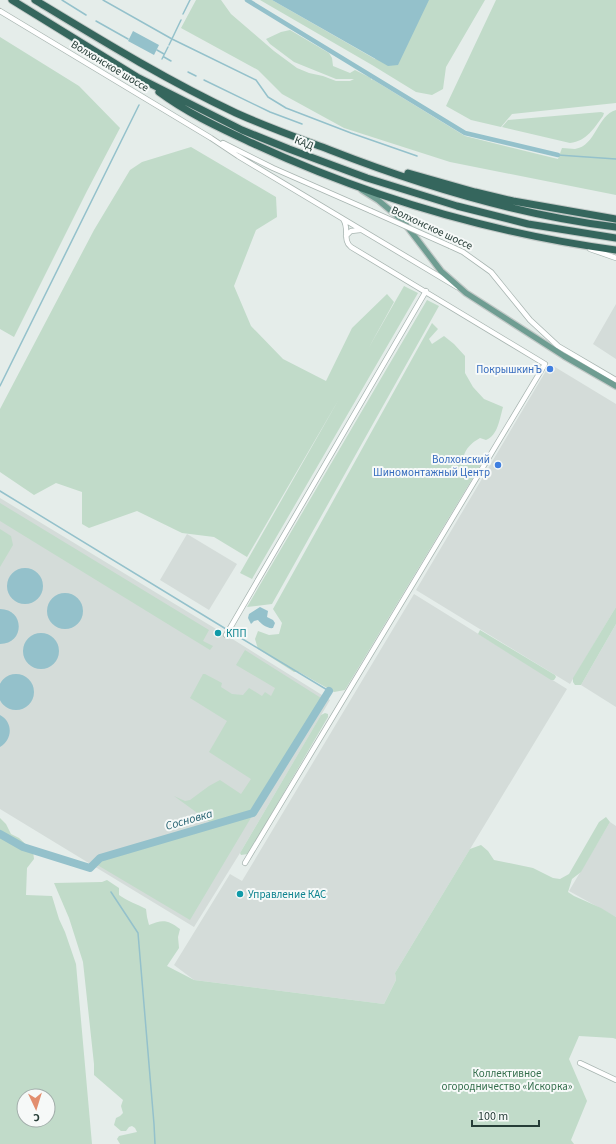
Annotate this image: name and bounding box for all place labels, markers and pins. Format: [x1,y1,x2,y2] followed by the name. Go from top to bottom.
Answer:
[476,362,542,377] place label: ПокрышкинЪ
[545,364,555,374] marker: ПокрышкинЪ
[373,452,490,480] place label: Волхонский Шиномонтажный Центр
[493,460,503,470] marker: Волхонский Шиномонтажный Центр
[226,626,247,641] place label: КПП
[213,628,223,638] marker: КПП
[248,887,326,902] place label: Управление КАС
[235,889,245,899] marker: Управление КАС

